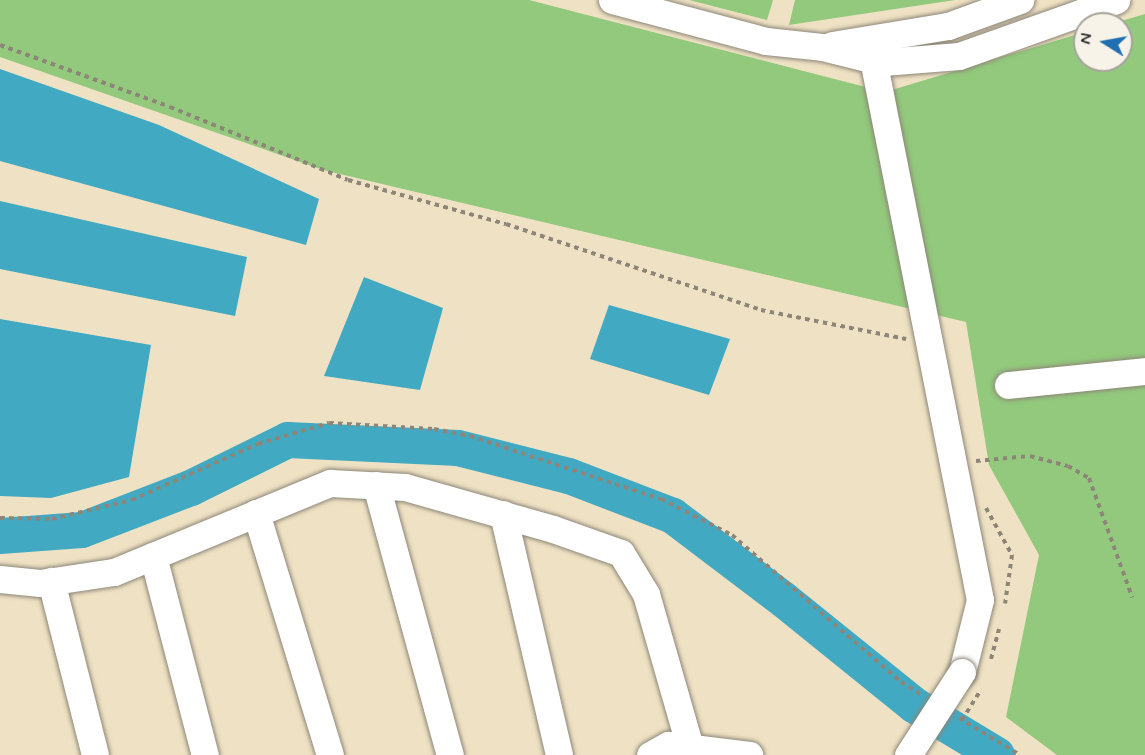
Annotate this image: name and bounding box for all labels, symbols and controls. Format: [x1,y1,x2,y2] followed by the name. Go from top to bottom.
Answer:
[1073,12,1133,72] north arrow
[1075,32,1098,46] text: N

